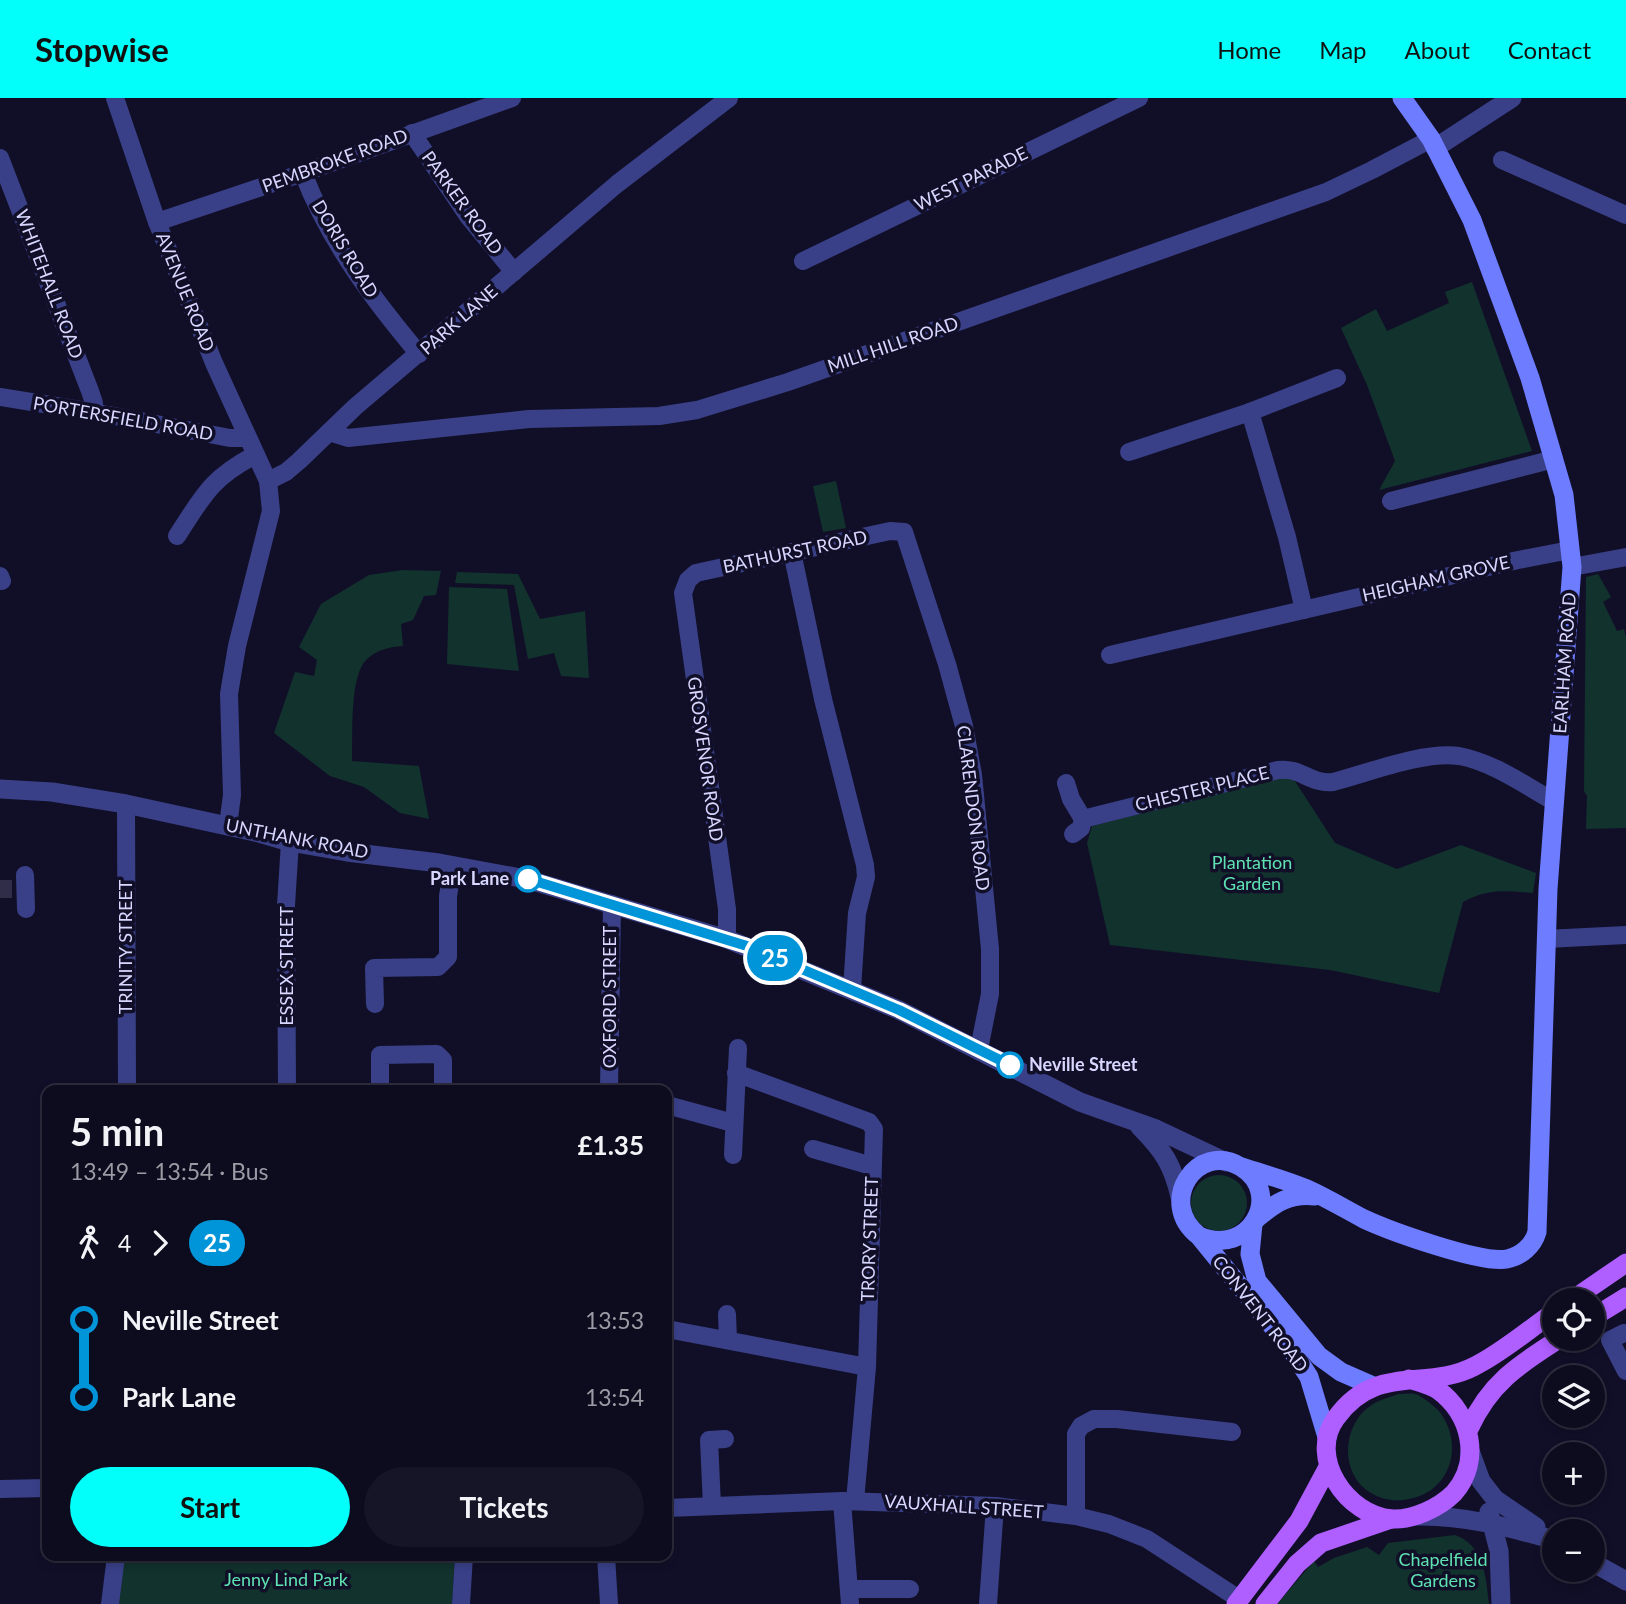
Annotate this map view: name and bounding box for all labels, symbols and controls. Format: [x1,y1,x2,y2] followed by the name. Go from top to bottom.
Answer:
[35,29,169,69] text: Stopwise
[1217,35,1281,64] text: Home
[1319,35,1367,64] text: Map
[1405,35,1470,64] text: About
[1508,35,1591,64] text: Contact
[259,124,410,197] street label: PEMBROKE ROAD
[910,141,1031,215] street label: WEST PARADE
[418,146,508,258] street label: PARKER ROAD
[308,196,384,301] street label: DORIS ROAD
[11,206,89,361] street label: WHITEHALL ROAD
[152,229,220,355] street label: AVENUE ROAD
[415,280,502,359] street label: PARK LANE
[824,311,961,377] street label: MILL HILL ROAD
[31,391,215,445] street label: PORTERSFIELD ROAD
[721,525,869,577] street label: BATHURST ROAD
[1360,550,1512,606] street label: HEIGHAM GROVE
[1548,592,1580,734] street label: EARLHAM ROAD
[684,675,728,843] street label: GROSVENOR ROAD
[953,724,995,892] street label: CLARENDON ROAD
[1133,761,1271,815] street label: CHESTER PLACE
[224,813,370,863] street label: UNTHANK ROAD
[1212,851,1292,894] park label: Plantation Garden
[515,866,541,892] marker: Park Lane
[430,867,509,889] place label: Park Lane
[114,879,136,1014] street label: TRINITY STREET
[275,906,297,1026] street label: ESSEX STREET
[598,925,620,1068] street label: OXFORD STREET
[744,935,806,981] line badge: 25
[761,943,789,972] text: 25
[997,1052,1023,1078] marker: Neville Street
[1029,1053,1138,1075] place label: Neville Street
[70,1108,164,1154] text: 5 min
[578,1129,644,1161] text: £1.35
[70,1157,269,1185] text: 13:49 – 13:54 · Bus
[856,1176,882,1302] street label: TRORY STREET
[70,1224,108,1262] icon: walk
[141,1224,179,1262] icon: forward
[203,1228,231,1257] text: 25
[118,1229,131,1257] text: 4
[1208,1251,1313,1376] street label: CONVENT ROAD
[1542,1288,1605,1582] map controls
[1542,1288,1605,1351] button: locate
[122,1304,279,1336] text: Neville Street
[585,1306,644,1334] text: 13:53
[1542,1365,1605,1428] button: layers
[122,1381,236,1413] text: Park Lane
[585,1383,644,1411] text: 13:54
[1542,1442,1605,1505] button: +
[70,1467,350,1547] button: Start
[364,1467,644,1547] button: Tickets
[884,1489,1045,1523] street label: VAUXHALL STREET
[1542,1519,1605,1582] button: −
[1399,1548,1488,1591] park label: Chapelfield Gardens
[224,1568,349,1590] park label: Jenny Lind Park

